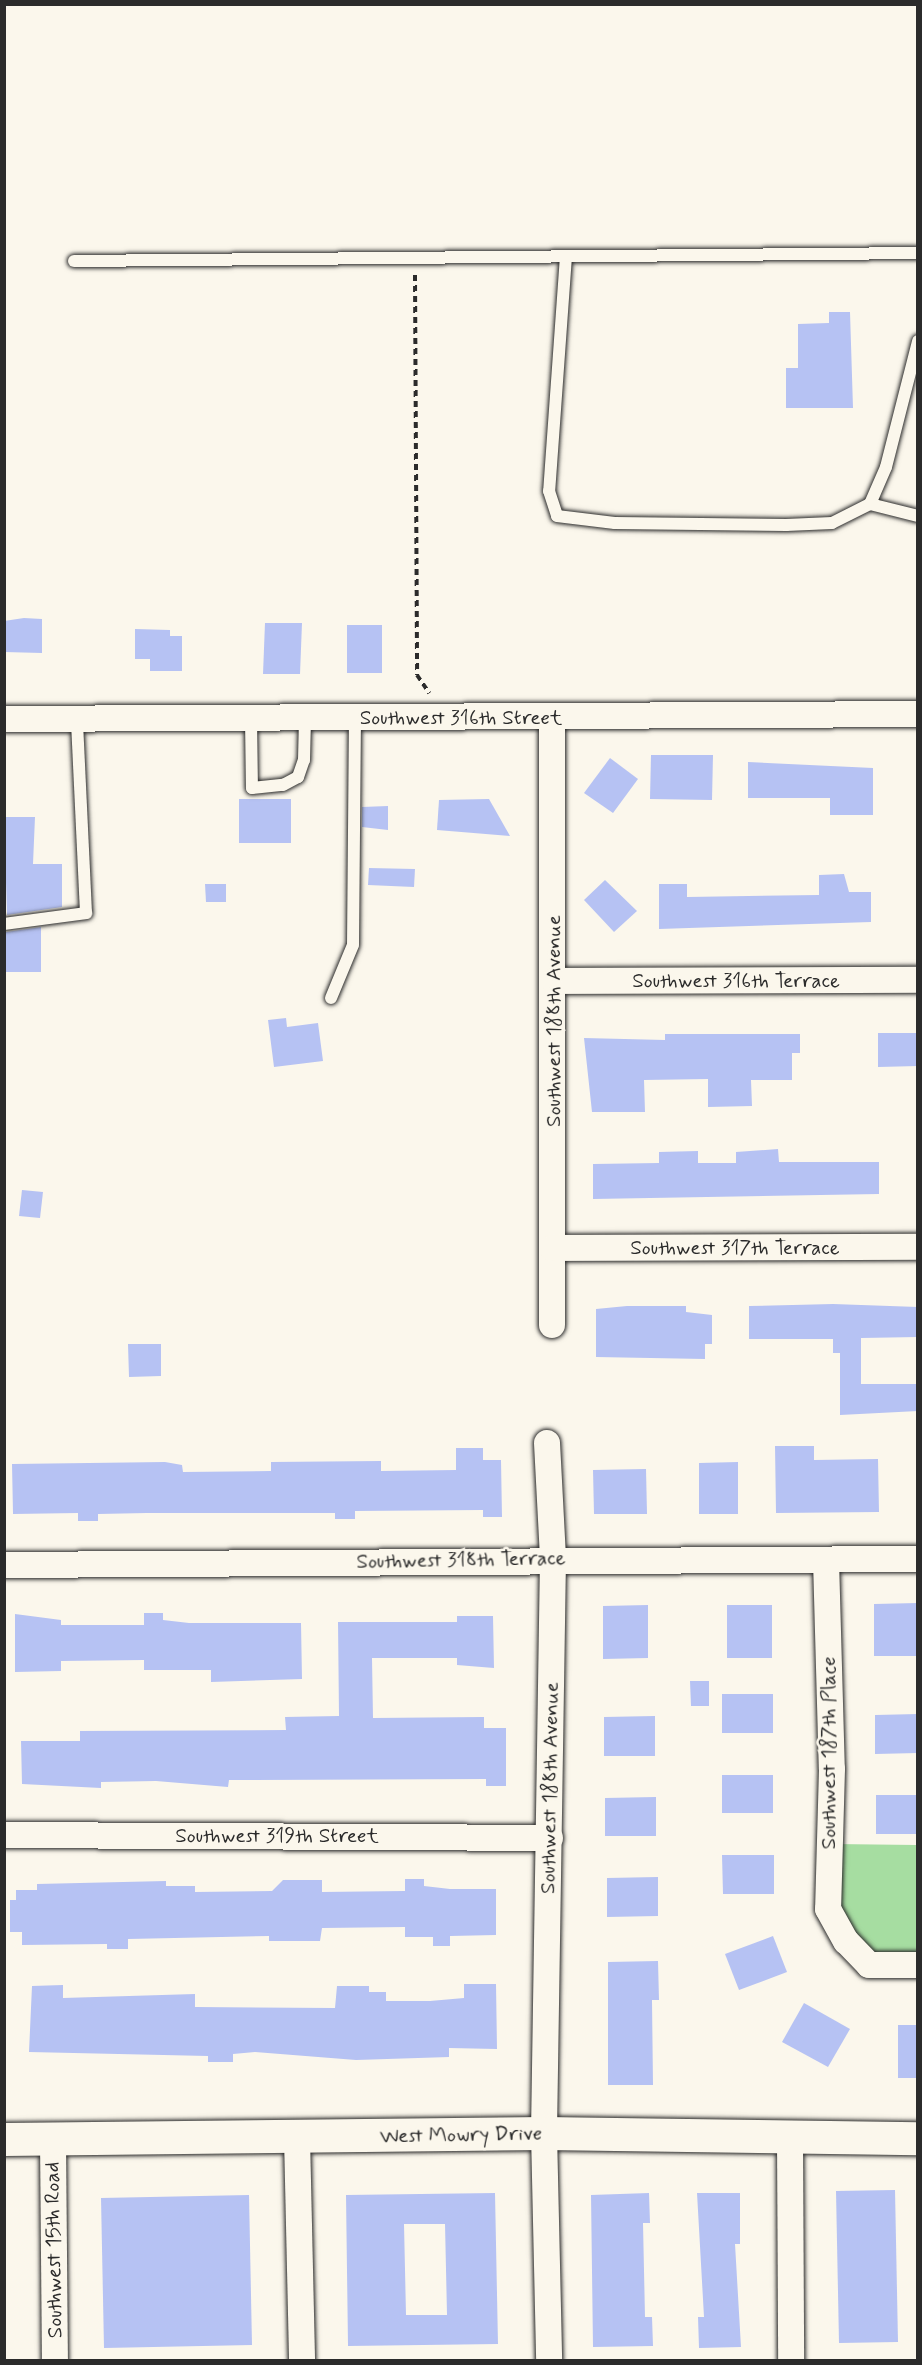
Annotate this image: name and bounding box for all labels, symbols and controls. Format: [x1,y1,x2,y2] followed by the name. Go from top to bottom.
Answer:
[360,705,562,731] street label: Southwest 316th Street
[541,915,567,1127] street label: Southwest 188th Avenue
[632,968,840,994] street label: Southwest 316th Terrace
[630,1235,840,1261] street label: Southwest 317th Terrace
[356,1546,566,1574] street label: Southwest 318th Terrace
[816,1657,842,1849] street label: Southwest 187th Place
[536,1682,564,1894] street label: Southwest 188th Avenue
[175,1823,379,1849] street label: Southwest 319th Street
[380,2121,542,2149] street label: West Mowry Drive
[40,2161,68,2339] street label: Southwest 15th Road

